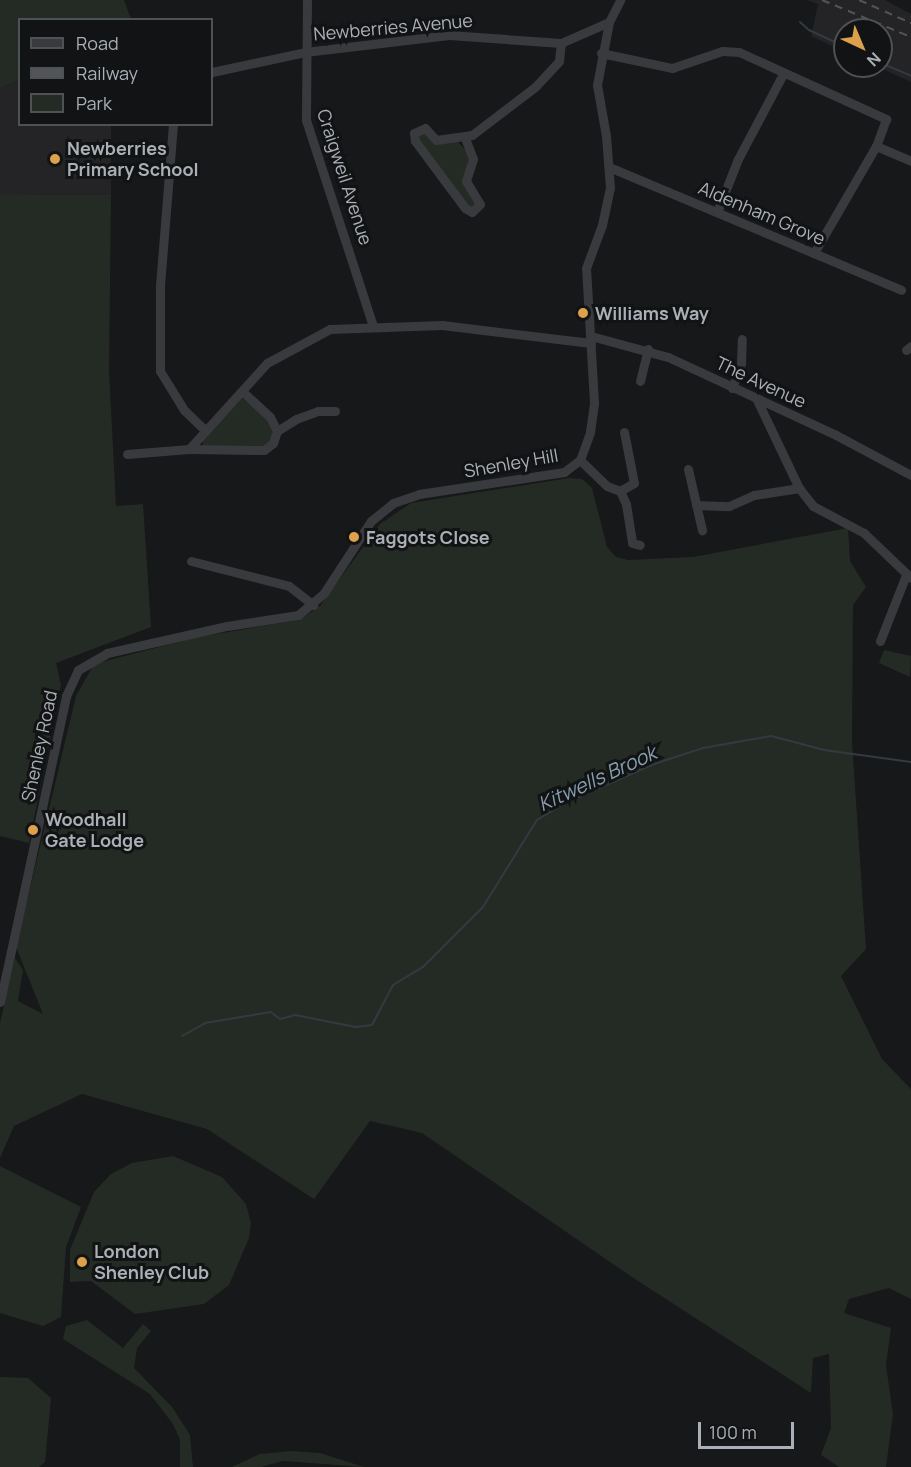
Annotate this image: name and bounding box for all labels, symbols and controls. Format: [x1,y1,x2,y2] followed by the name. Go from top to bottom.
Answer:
[312,9,474,45] street label: Newberries Avenue
[18,18,213,126] legend
[833,18,893,78] north arrow
[76,31,119,55] text: Road
[862,48,886,71] text: N
[76,61,138,85] text: Railway
[76,91,112,115] text: Park
[313,106,377,248] street label: Craigweil Avenue
[67,138,199,180] place label: Newberries Primary School
[48,152,62,166] marker: Newberries Primary School
[695,177,829,249] street label: Aldenham Grove
[595,302,709,324] place label: Williams Way
[576,306,590,320] marker: Williams Way
[712,352,810,412] street label: The Avenue
[462,444,560,482] street label: Shenley Hill
[366,526,490,548] place label: Faggots Close
[347,530,361,544] marker: Faggots Close
[17,688,61,804] street label: Shenley Road
[534,740,660,816] water label: Kitwells Brook
[45,809,144,852] place label: Woodhall Gate Lodge
[26,823,40,837] marker: Woodhall Gate Lodge
[94,1241,209,1284] place label: London Shenley Club
[75,1255,89,1269] marker: London Shenley Club
[701,1410,797,1448] scale bar
[709,1420,757,1444] text: 100 m

